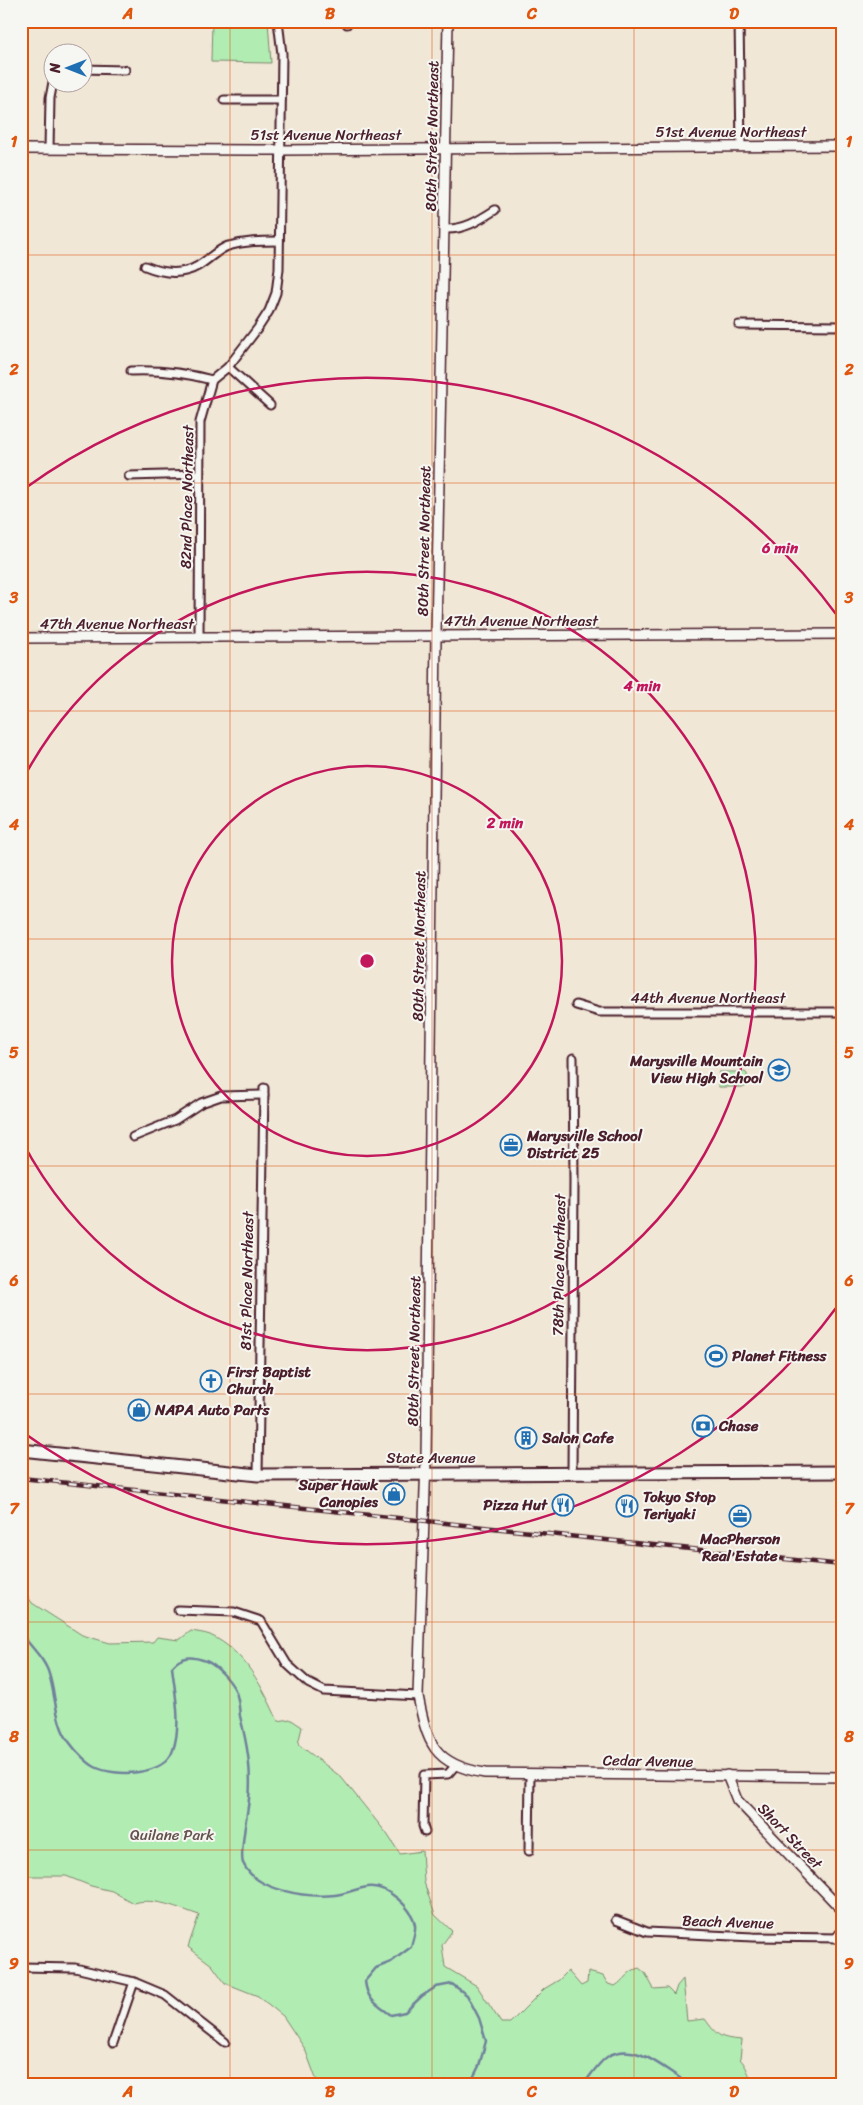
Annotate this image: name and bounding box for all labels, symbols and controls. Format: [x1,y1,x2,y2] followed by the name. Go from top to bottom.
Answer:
[122,0,133,28] text: A
[325,0,336,28] text: B
[526,0,538,28] text: C
[729,0,739,28] text: D
[42,42,92,92] north arrow
[418,60,446,212] street label: 80th Street Northeast
[43,63,68,74] text: N
[656,119,807,145] street label: 51st Avenue Northeast
[251,122,402,148] street label: 51st Avenue Northeast
[11,127,18,156] text: 1
[846,127,853,156] text: 1
[8,355,19,384] text: 2
[843,355,854,384] text: 2
[173,424,201,569] street label: 82nd Place Northeast
[410,465,438,617] street label: 80th Street Northeast
[761,535,799,561] text: 6 min
[9,583,19,612] text: 3
[844,583,854,612] text: 3
[444,608,599,634] street label: 47th Avenue Northeast
[40,611,195,637] street label: 47th Avenue Northeast
[622,673,661,699] text: 4 min
[8,810,19,839] text: 4
[486,810,524,836] text: 2 min
[843,810,854,839] text: 4
[405,870,433,1022] street label: 80th Street Northeast
[358,952,376,970] centre of rings
[630,985,787,1011] street label: 44th Avenue Northeast
[9,1038,19,1067] text: 5
[844,1038,854,1067] text: 5
[629,1048,764,1091] place label: Marysville Mountain View High School
[767,1058,791,1082] school or university icon: Marysville Mountain View High School
[526,1123,643,1166] place label: Marysville School District 25
[499,1133,523,1157] office icon: Marysville School District 25
[545,1193,573,1336] street label: 78th Place Northeast
[233,1210,261,1351] street label: 81st Place Northeast
[8,1266,19,1295] text: 6
[843,1266,854,1295] text: 6
[400,1275,428,1427] street label: 80th Street Northeast
[732,1343,827,1369] place label: Planet Fitness
[704,1344,728,1368] sports icon: Planet Fitness
[226,1359,311,1402] place label: First Baptist Church
[199,1369,223,1393] church icon: First Baptist Church
[154,1397,270,1423] place label: NAPA Auto Parts
[127,1398,151,1422] shop icon: NAPA Auto Parts
[718,1413,759,1439] place label: Chase
[691,1414,715,1438] bank icon: Chase
[541,1425,614,1451] place label: Salon Cafe
[514,1426,538,1450] building icon: Salon Cafe
[386,1445,476,1471] street label: State Avenue
[297,1472,379,1515] place label: Super Hawk Canopies
[382,1482,406,1506] shop icon: Super Hawk Canopies
[643,1484,716,1527] place label: Tokyo Stop Teriyaki
[483,1492,548,1518] place label: Pizza Hut
[551,1493,575,1517] restaurant icon: Pizza Hut
[9,1494,20,1523] text: 7
[615,1494,639,1518] restaurant icon: Tokyo Stop Teriyaki
[844,1494,855,1523] text: 7
[728,1504,752,1528] office icon: MacPherson Real Estate
[699,1526,781,1569] place label: MacPherson Real Estate
[8,1722,19,1751] text: 8
[843,1722,854,1751] text: 8
[603,1747,694,1775] street label: Cedar Avenue
[751,1797,829,1876] street label: Short Street
[130,1822,215,1848] park label: Quilane Park
[682,1907,775,1937] street label: Beach Avenue
[9,1949,19,1978] text: 9
[844,1949,854,1978] text: 9
[122,2077,133,2105] text: A
[325,2077,336,2105] text: B
[526,2077,538,2105] text: C
[729,2077,739,2105] text: D

